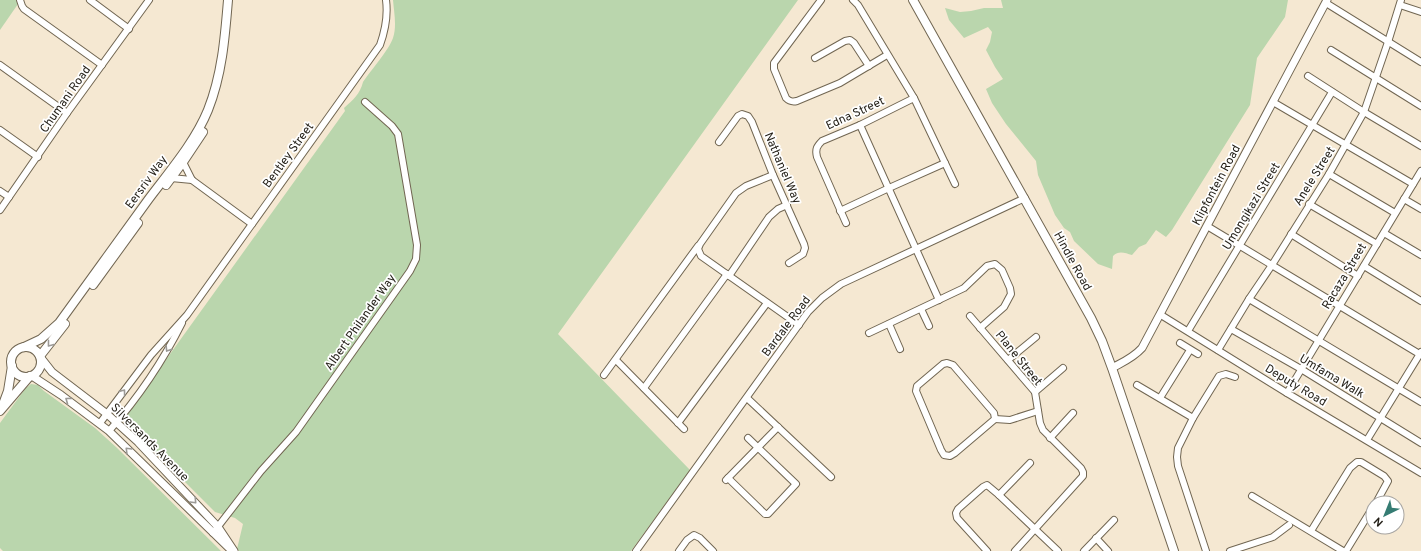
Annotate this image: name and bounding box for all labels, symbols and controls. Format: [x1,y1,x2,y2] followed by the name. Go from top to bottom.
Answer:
[37,63,95,136] street label: Chumani Road
[824,93,887,134] street label: Edna Street
[260,120,318,191] street label: Bentley Street
[760,130,804,207] street label: Nathaniel Way
[1189,142,1245,229] street label: Klipfontein Road
[1290,144,1339,209] street label: Anele Street
[122,153,172,213] street label: Eersriv Way
[1219,160,1284,253] street label: Umongikazi Street
[1049,229,1095,294] street label: Hindle Road
[1319,240,1371,313] street label: Racaza Street
[322,271,400,374] street label: Albert Philander Way
[759,293,815,360] street label: Bardale Road
[991,328,1045,389] street label: Plane Street
[48,339,55,346] one-way arrow
[165,345,172,352] one-way arrow
[1296,351,1367,403] street label: Umfama Walk
[1262,361,1329,411] street label: Deputy Road
[118,390,125,397] one-way arrow
[66,398,73,405] one-way arrow
[107,400,192,485] street label: Silversands Avenue
[125,447,133,455] one-way arrow
[1365,495,1405,535] north arrow
[189,496,197,504] one-way arrow
[1371,514,1387,529] text: N

